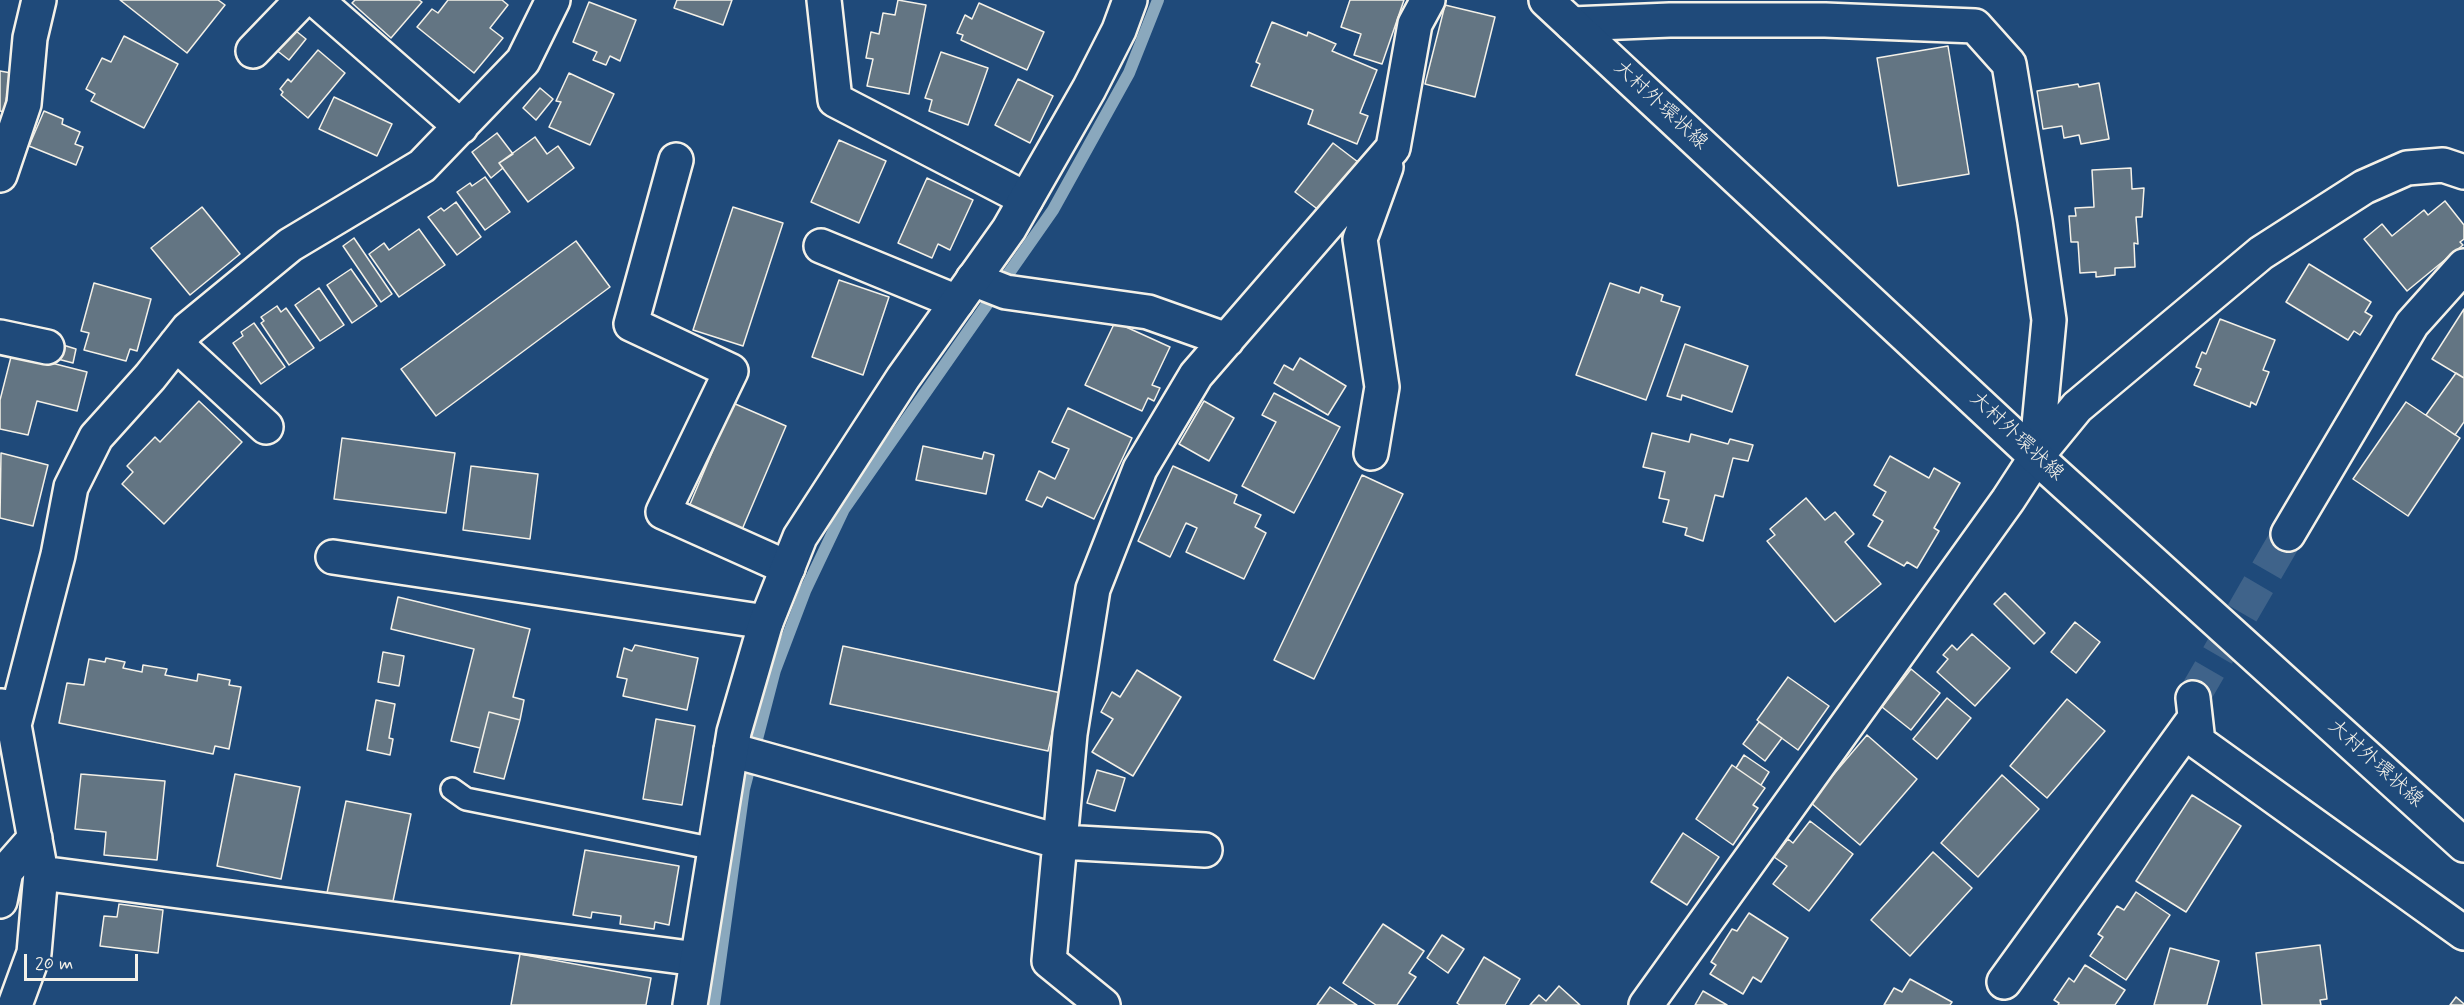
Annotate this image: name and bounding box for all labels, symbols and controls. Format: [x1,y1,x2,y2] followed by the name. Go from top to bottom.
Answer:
[1608,56,1712,156] street label: 大村外環状線
[1964,387,2068,487] street label: 大村外環状線
[2322,715,2428,813] street label: 大村外環状線
[27,942,141,980] scale bar
[35,952,73,976] text: 20 m

